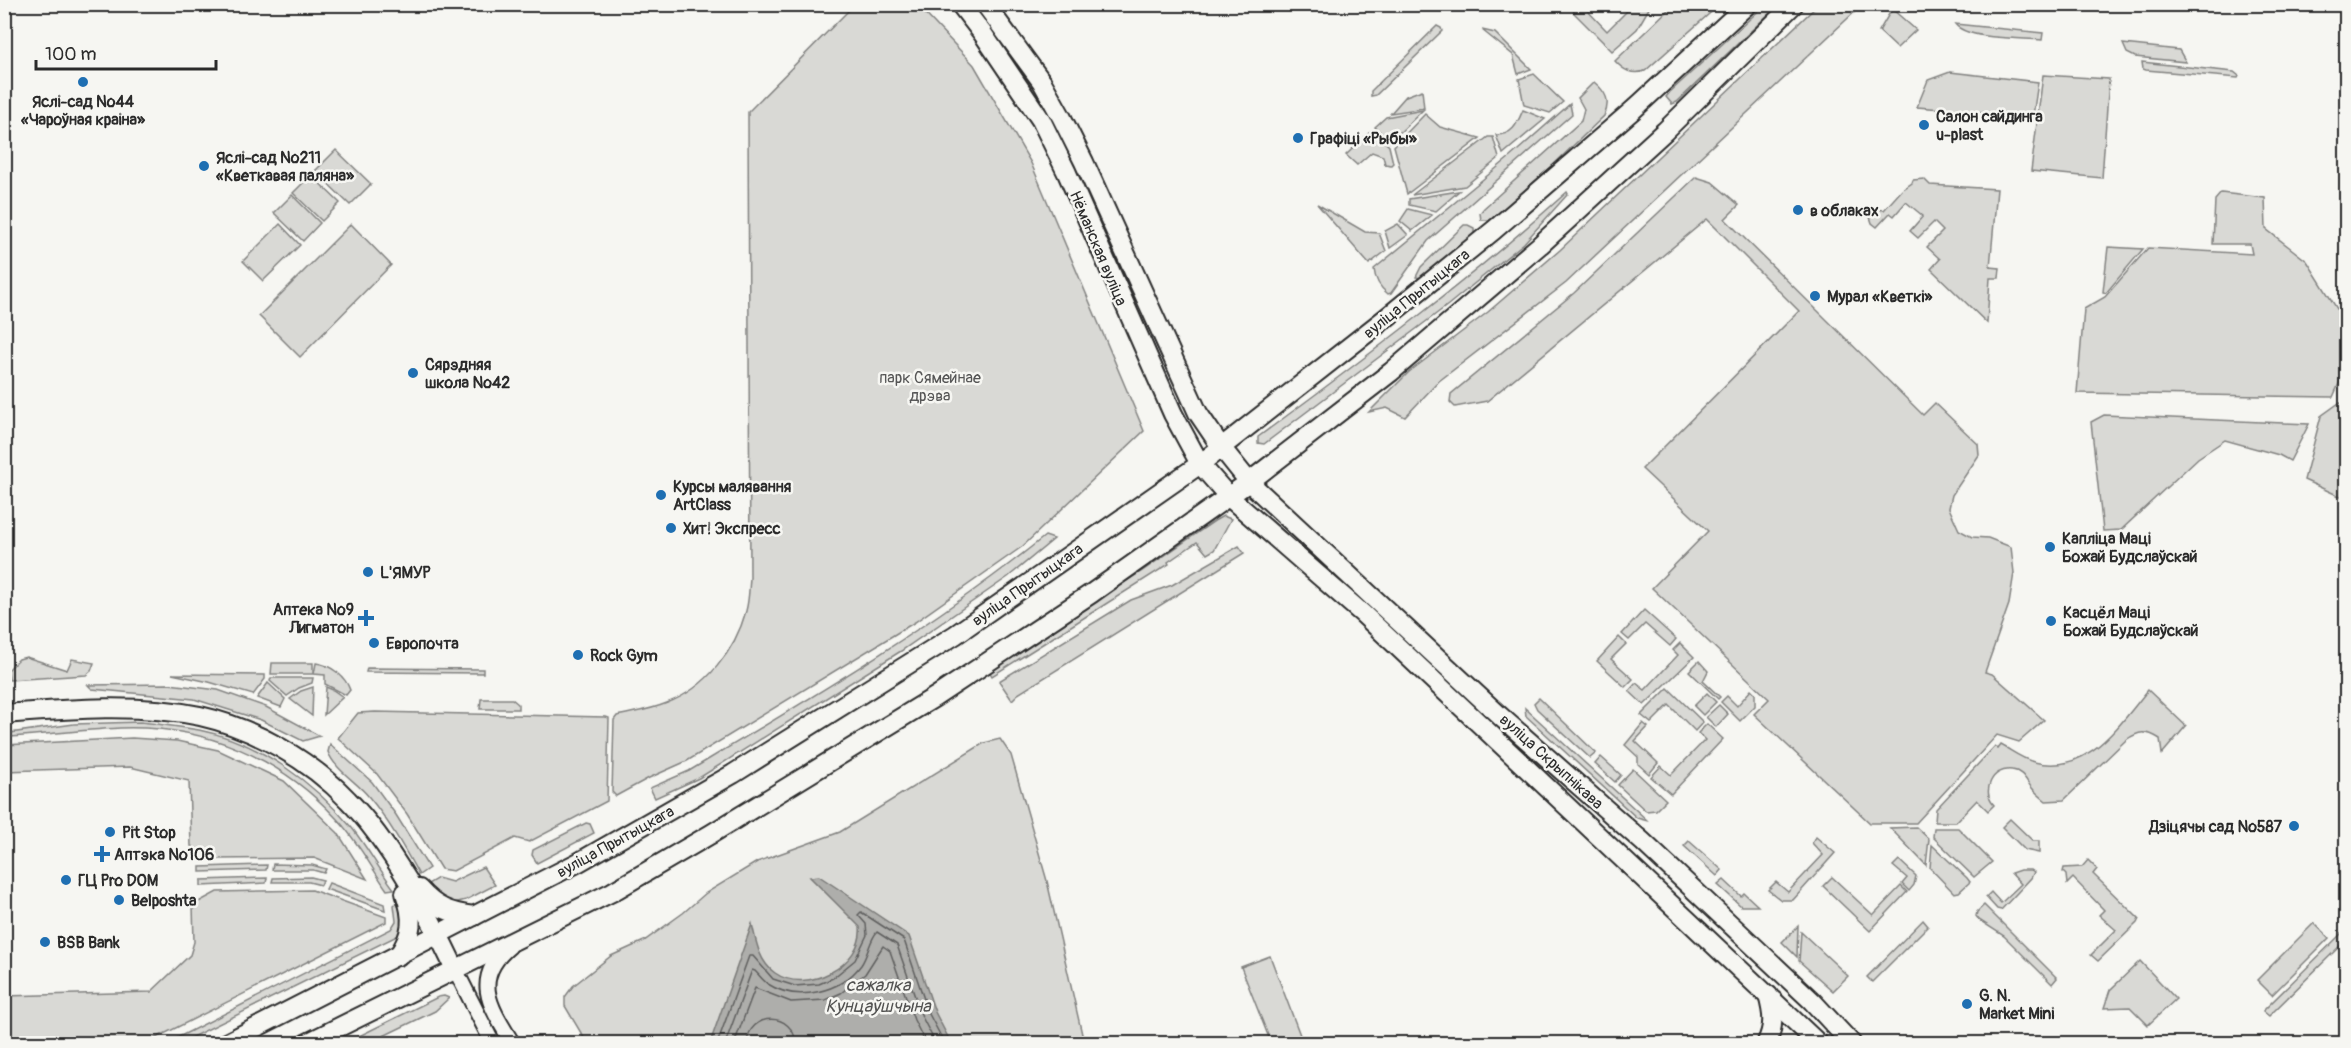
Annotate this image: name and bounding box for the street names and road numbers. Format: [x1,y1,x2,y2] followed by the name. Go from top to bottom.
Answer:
[1065,188,1131,309] street label: Нёманская вуліца
[1359,245,1474,343] street label: вуліца Прытыцкага
[968,539,1087,631] street label: вуліца Прытыцкага
[1495,710,1607,814] street label: вуліца Скрыпнікава
[553,801,678,882] street label: вуліца Прытыцкага

